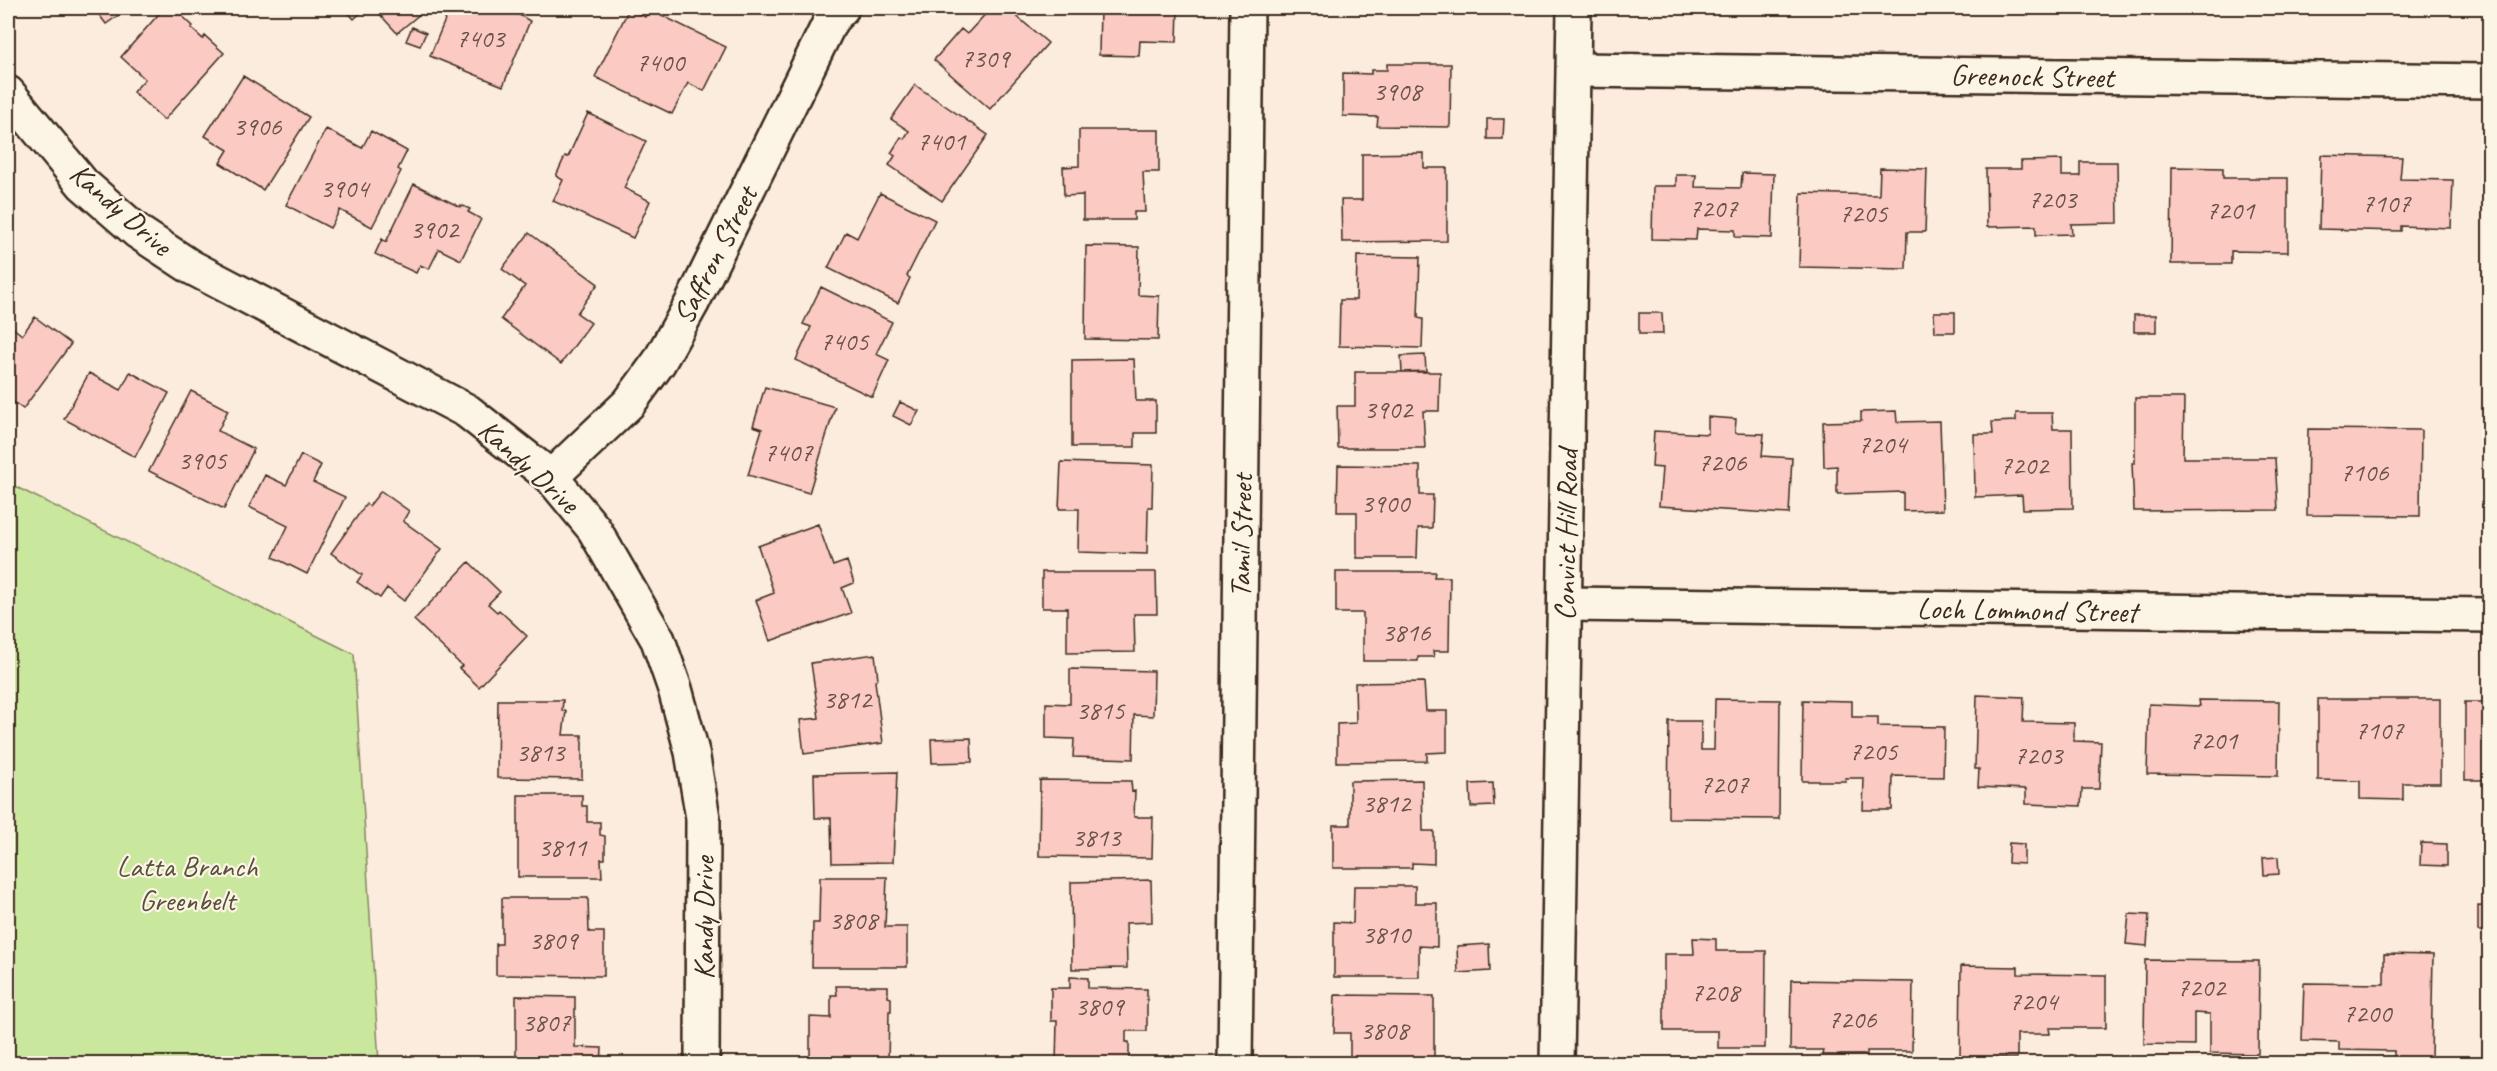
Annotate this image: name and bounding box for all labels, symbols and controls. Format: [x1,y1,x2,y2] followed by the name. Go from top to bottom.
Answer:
[456,21,506,55] house number: 7403
[961,41,1011,75] house number: 7309
[636,45,686,79] house number: 7400
[1950,56,2117,96] street label: Greenock Street
[1373,74,1424,108] house number: 3908
[233,109,282,143] house number: 3906
[917,124,967,158] house number: 7401
[62,154,182,265] street label: Kandy Drive
[320,171,371,205] house number: 3904
[664,177,767,330] street label: Saffron Street
[2028,182,2078,216] house number: 7203
[2362,186,2412,220] house number: 7107
[1689,191,1739,225] house number: 7207
[2206,193,2256,227] house number: 7201
[1839,196,1889,230] house number: 7205
[410,212,460,246] house number: 3902
[820,324,870,358] house number: 7405
[1364,392,1414,426] house number: 3902
[471,411,589,523] street label: Kandy Drive
[1858,427,1909,461] house number: 7204
[764,435,814,469] house number: 7407
[178,443,228,477] house number: 3905
[1546,445,1587,621] street label: Convict Hill Road
[1698,445,1747,479] house number: 7206
[2000,448,2050,482] house number: 7202
[2340,455,2389,489] house number: 7106
[1221,471,1261,598] street label: Tamil Street
[1361,486,1411,520] house number: 3900
[1917,589,2142,631] street label: Loch Lommond Street
[1382,615,1431,649] house number: 3816
[823,682,873,716] house number: 3812
[1076,693,1126,727] house number: 3815
[2355,713,2405,747] house number: 7107
[2189,723,2239,757] house number: 7201
[1849,734,1899,768] house number: 7205
[516,735,566,769] house number: 3813
[2014,738,2064,772] house number: 7203
[1700,767,1750,801] house number: 7207
[1362,786,1412,820] house number: 3812
[1072,820,1122,854] house number: 3813
[538,830,588,864] house number: 3811
[116,847,258,919] park label: Latta Branch Greenbelt
[684,854,722,980] street label: Kandy Drive
[829,903,880,937] house number: 3808
[1362,917,1412,951] house number: 3810
[529,923,579,957] house number: 3809
[2177,970,2227,1004] house number: 7202
[1691,975,1742,1009] house number: 7208
[2009,984,2060,1018] house number: 7204
[1075,989,1125,1023] house number: 3809
[2343,996,2393,1030] house number: 7200
[1828,1002,1877,1036] house number: 7206
[522,1005,572,1039] house number: 3807
[1360,1013,1411,1047] house number: 3808

